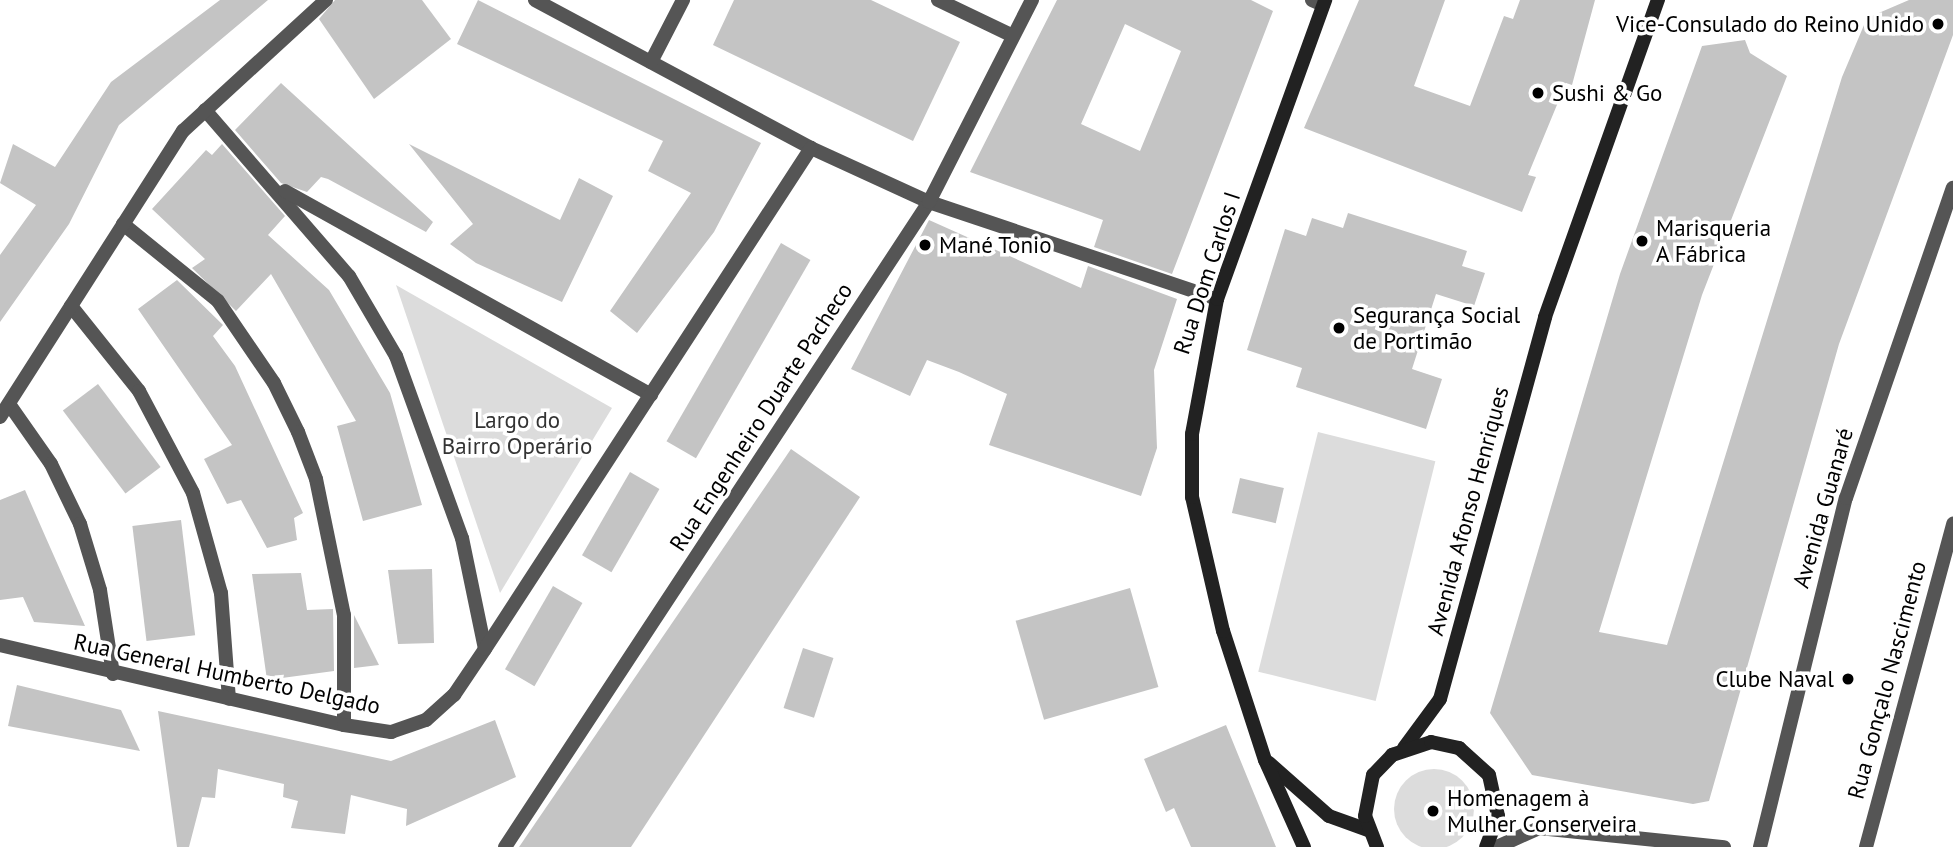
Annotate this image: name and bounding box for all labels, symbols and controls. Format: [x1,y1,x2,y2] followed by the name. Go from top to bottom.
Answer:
[1616,10,1924,38] place label: Vice-Consulado do Reino Unido
[1930,16,1946,32] marker: Vice-Consulado do Reino Unido
[1552,79,1662,107] place label: Sushi & Go
[1530,85,1546,101] marker: Sushi & Go
[1168,188,1246,358] street label: Rua Dom Carlos I
[1656,214,1771,268] place label: Marisqueria A Fábrica
[939,231,1052,259] place label: Mané Tonio
[1634,233,1650,249] marker: Marisqueria A Fábrica
[917,237,933,253] marker: Mané Tonio
[664,278,858,556] street label: Rua Engenheiro Duarte Pacheco
[1353,301,1520,355] place label: Segurança Social de Portimão
[1331,320,1347,336] marker: Segurança Social de Portimão
[1421,383,1515,639] street label: Avenida Afonso Henriques
[442,406,592,460] park label: Largo do Bairro Operário
[1787,425,1859,591] street label: Avenida Guanaré
[1842,558,1932,802] street label: Rua Gonçalo Nascimento
[71,628,383,720] street label: Rua General Humberto Delgado
[1715,665,1834,693] place label: Clube Naval
[1840,671,1856,687] marker: Clube Naval
[1447,784,1637,838] place label: Homenagem à Mulher Conserveira
[1425,803,1441,819] marker: Homenagem à Mulher Conserveira

